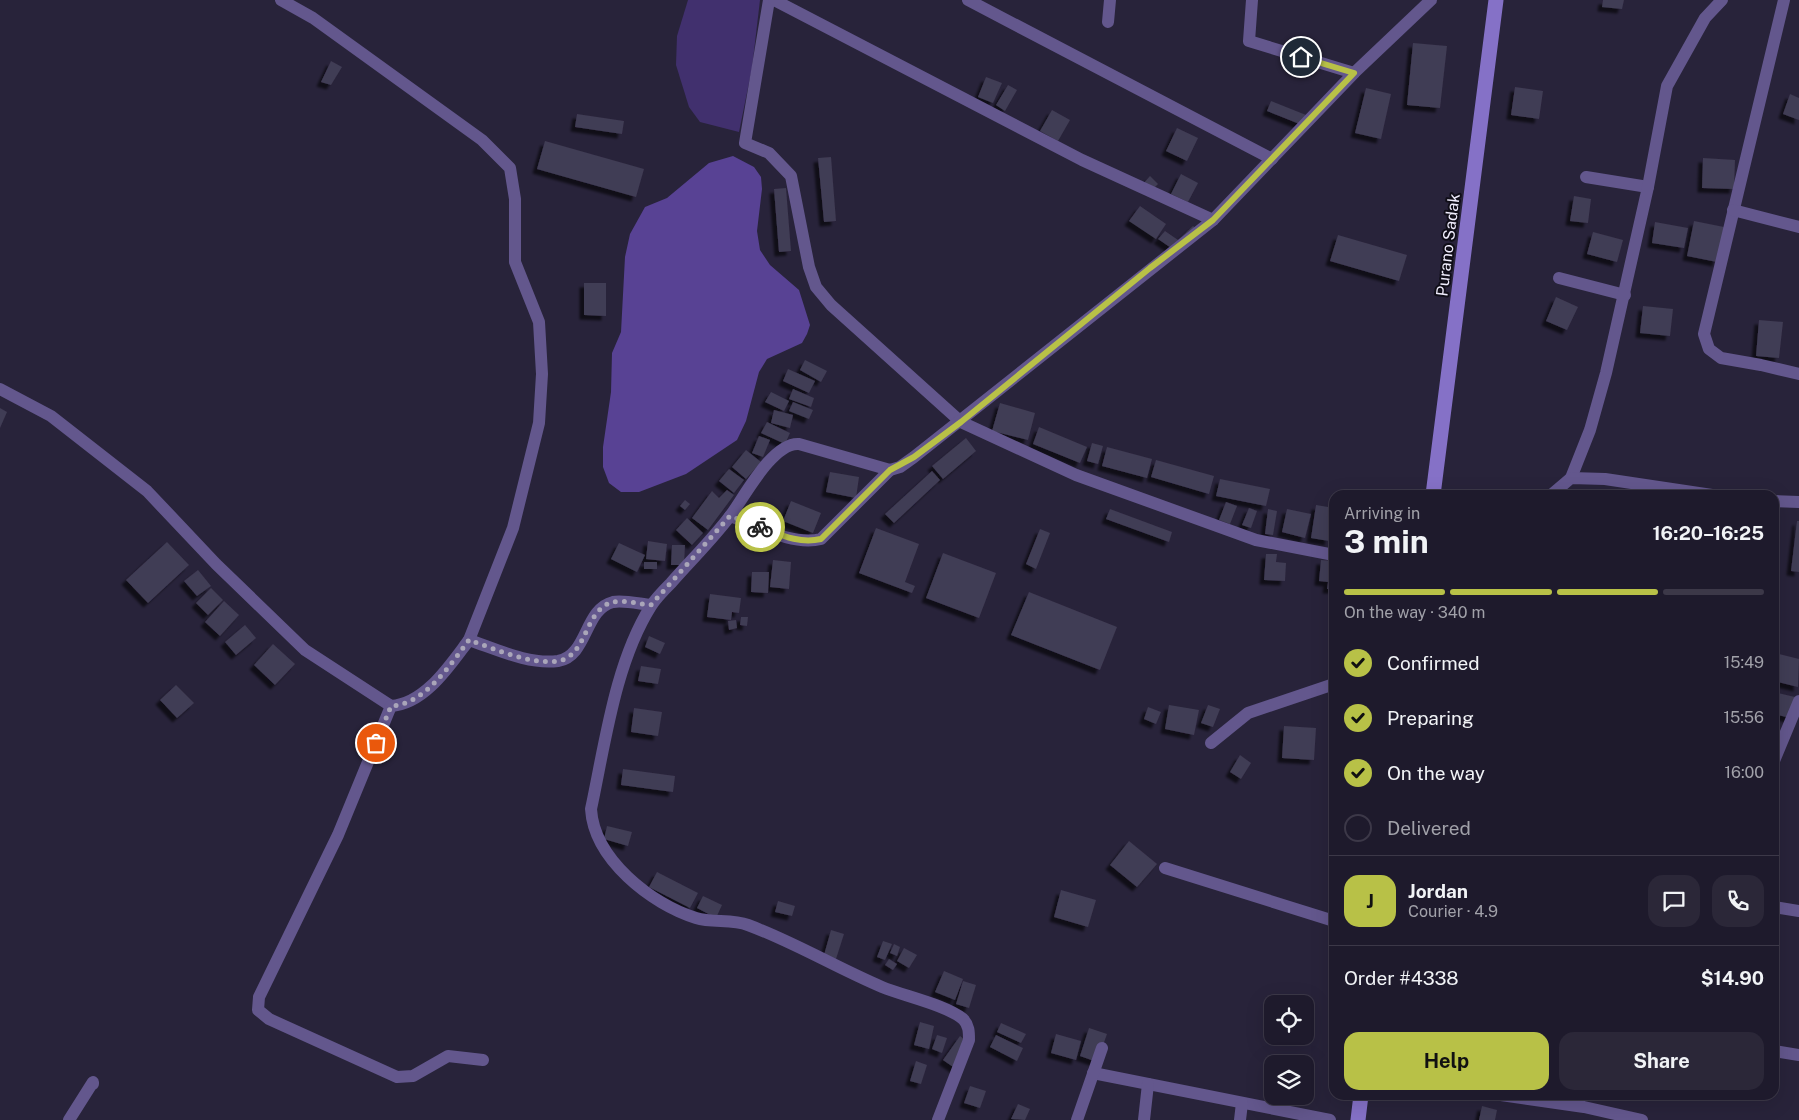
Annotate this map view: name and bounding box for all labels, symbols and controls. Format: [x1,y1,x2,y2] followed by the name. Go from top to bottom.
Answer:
[1280,36,1322,78] pin
[1287,43,1315,71] icon: home
[1432,193,1464,297] street label: Purano Sadak
[735,502,785,552] courier
[1344,504,1420,523] text: Arriving in
[746,513,774,541] icon: bike
[1652,522,1764,544] text: 16:20–16:25
[1344,523,1429,560] text: 3 min
[1344,603,1485,622] text: On the way · 340 m
[1344,649,1372,677] icon: check
[1387,652,1480,674] text: Confirmed
[1724,653,1764,672] text: 15:49
[1344,704,1372,732] icon: check
[1387,707,1474,729] text: Preparing
[1723,708,1764,727] text: 15:56
[355,722,397,764] pin
[362,729,390,757] icon: bag
[1344,759,1372,787] icon: check
[1387,762,1485,784] text: On the way
[1724,763,1764,782] text: 16:00
[1387,817,1471,839] text: Delivered
[1648,875,1700,927] button: chat
[1712,875,1764,927] button: phone
[1408,880,1468,902] text: Jordan
[1366,890,1374,912] text: J
[1408,902,1498,921] text: Courier · 4.9
[1344,967,1459,989] text: Order #4338
[1701,967,1764,989] text: $14.90
[1264,995,1314,1105] map controls
[1264,995,1314,1045] button: locate
[1344,1032,1549,1090] button: Help
[1559,1032,1764,1090] button: Share
[1264,1055,1314,1105] button: layers

